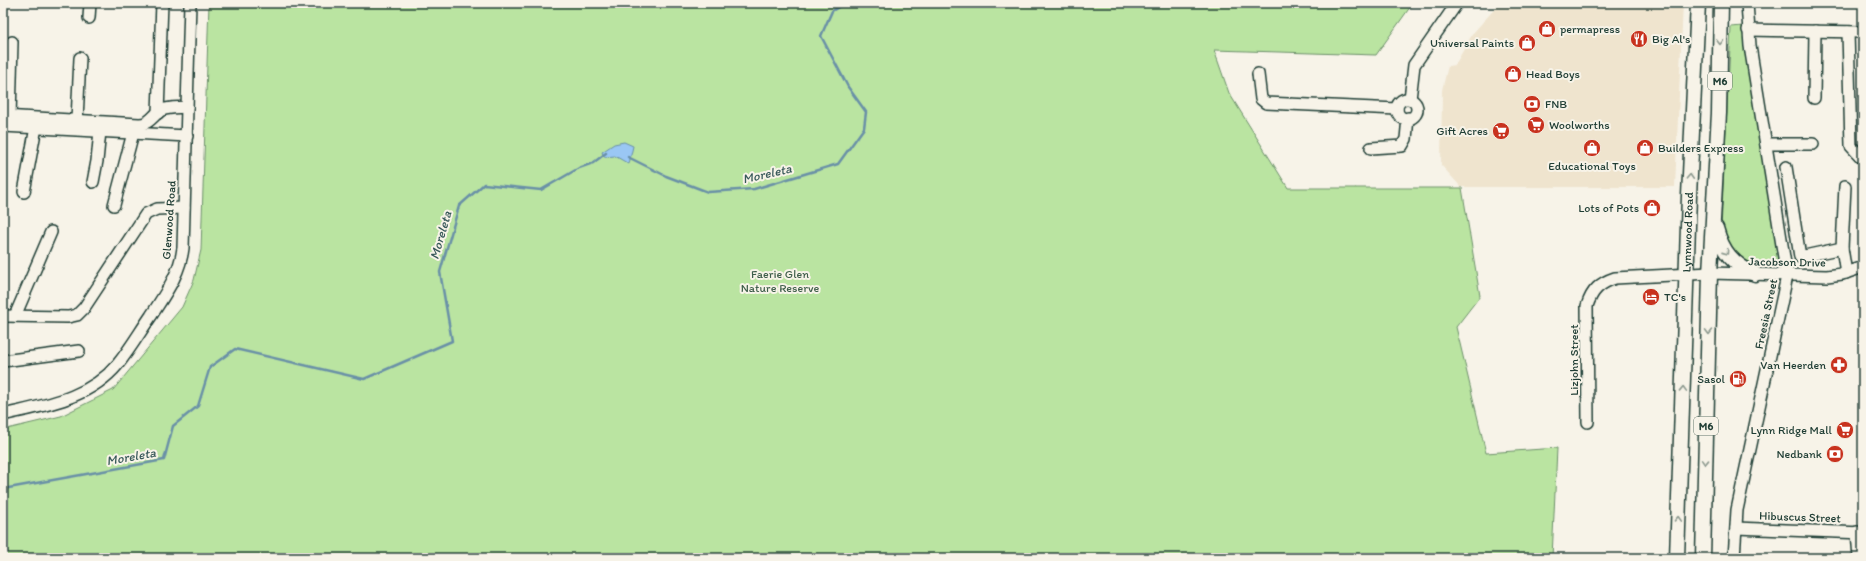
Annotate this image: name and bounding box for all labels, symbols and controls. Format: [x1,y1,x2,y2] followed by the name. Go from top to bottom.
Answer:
[1537,19,1557,39] shop icon: permapress
[1560,22,1620,36] place label: permapress
[1629,29,1649,49] restaurant icon: Big Al's
[1652,32,1690,46] place label: Big Al's
[1517,33,1537,53] shop icon: Universal Paints
[1430,36,1514,50] place label: Universal Paints
[1716,39,1725,45] one-way arrow
[1503,64,1523,84] shop icon: Head Boys
[1526,67,1580,81] place label: Head Boys
[1708,72,1732,90] road number: M6
[1522,94,1542,114] bank icon: FNB
[1545,97,1567,111] place label: FNB
[1526,115,1546,135] supermarket icon: Woolworths
[1549,118,1610,132] place label: Woolworths
[1491,121,1511,141] supermarket icon: Gift Acres
[1436,124,1488,138] place label: Gift Acres
[1582,138,1602,158] shop icon: Educational Toys
[1635,138,1655,158] shop icon: Builders Express
[1658,141,1744,155] place label: Builders Express
[1548,159,1636,173] place label: Educational Toys
[741,161,793,186] water label: Moreleta
[1685,174,1694,180] one-way arrow
[159,179,179,260] street label: Glenwood Road
[1679,191,1696,273] street label: Lynnwood Road
[1642,198,1662,218] shop icon: Lots of Pots
[1578,201,1639,215] place label: Lots of Pots
[426,209,455,261] water label: Moreleta
[1721,248,1728,255] one-way arrow
[1748,254,1826,270] street label: Jacobson Drive
[741,267,819,295] park label: Faerie Glen Nature Reserve
[1752,277,1780,350] street label: Freesia Street
[1641,287,1661,307] hotel icon: TC's
[1664,290,1686,304] place label: TC's
[1567,324,1581,396] street label: Lizjohn Street
[1704,329,1713,335] one-way arrow
[1829,355,1849,375] pharmacy icon: Van Heerden
[1760,358,1826,372] place label: Van Heerden
[1728,369,1748,389] fuel station icon: Sasol
[1697,372,1726,386] place label: Sasol
[1679,386,1688,392] one-way arrow
[1694,417,1718,435] road number: M6
[1835,420,1855,440] supermarket icon: Lynn Ridge Mall
[1751,423,1833,437] place label: Lynn Ridge Mall
[1825,444,1845,464] bank icon: Nedbank
[105,445,157,468] water label: Moreleta
[1776,447,1823,461] place label: Nedbank
[1701,459,1710,465] one-way arrow
[1759,509,1842,525] street label: Hibuscus Street
[1674,516,1683,522] one-way arrow

